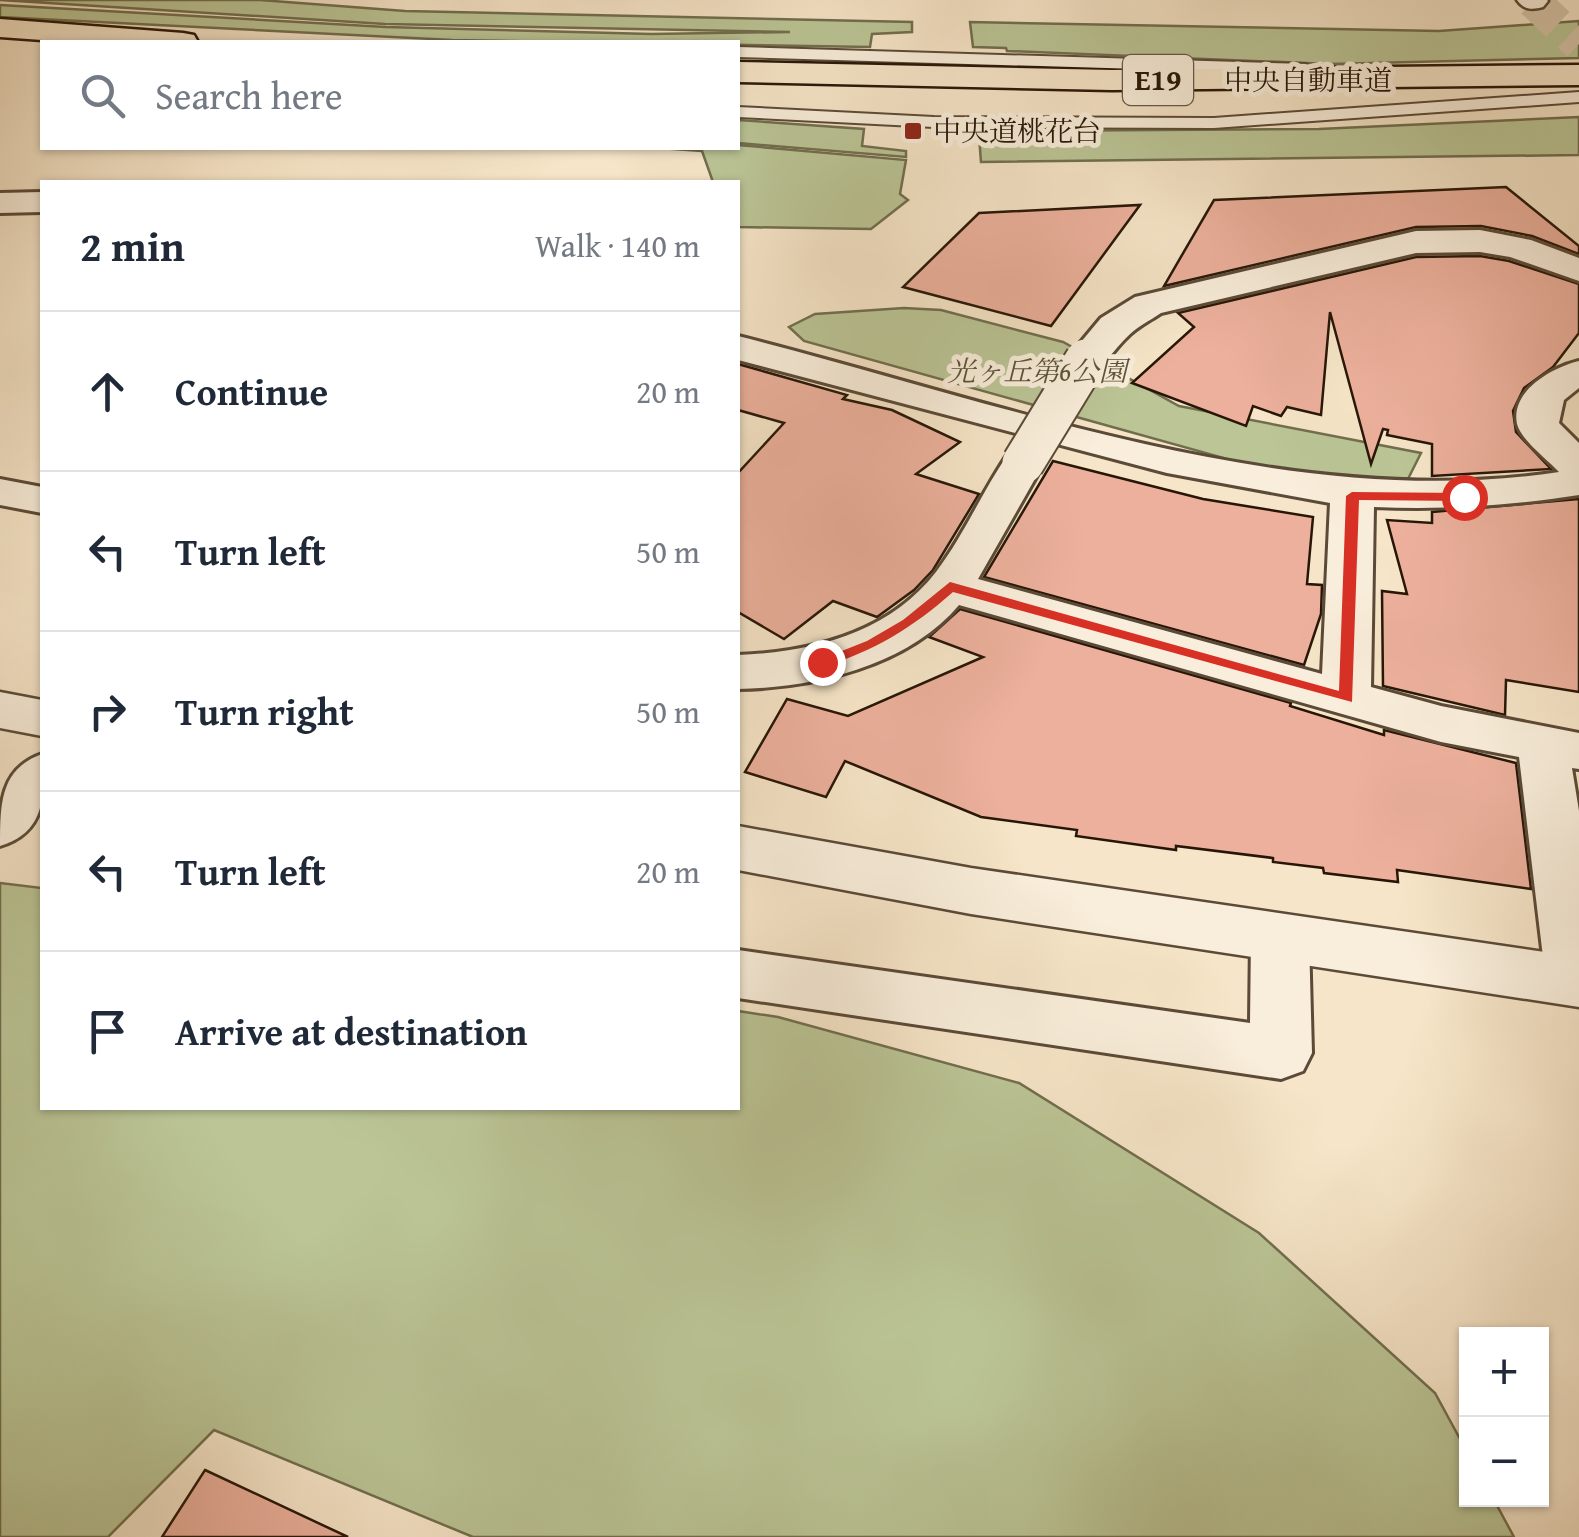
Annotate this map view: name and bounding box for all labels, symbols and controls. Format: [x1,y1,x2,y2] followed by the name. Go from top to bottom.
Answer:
[40,40,740,150] search box
[1123,55,1193,105] road number: E19
[1224,59,1392,100] street label: 中央自動車道
[155,67,343,123] text: Search here
[75,68,130,123] icon: search
[933,110,1101,151] place label: 中央道桃花台
[902,120,924,142] marker: 中央道桃花台
[80,215,185,276] text: 2 min
[535,222,700,269] text: Walk · 140 m
[947,350,1131,391] park label: 光ヶ丘第6公園
[175,363,328,419] text: Continue
[80,364,135,419] icon: ahead
[636,368,700,415] text: 20 m
[1442,475,1488,521] route start
[175,523,326,579] text: Turn left
[80,524,135,579] icon: left
[636,528,700,575] text: 50 m
[800,640,846,686] route end
[175,683,354,739] text: Turn right
[80,684,135,739] icon: right
[636,688,700,735] text: 50 m
[175,843,326,899] text: Turn left
[80,844,135,899] icon: left
[636,848,700,895] text: 20 m
[175,1003,528,1059] text: Arrive at destination
[80,1004,135,1059] icon: arrive
[1459,1327,1549,1507] map controls
[1459,1327,1549,1417] button: +
[1459,1417,1549,1507] button: −

